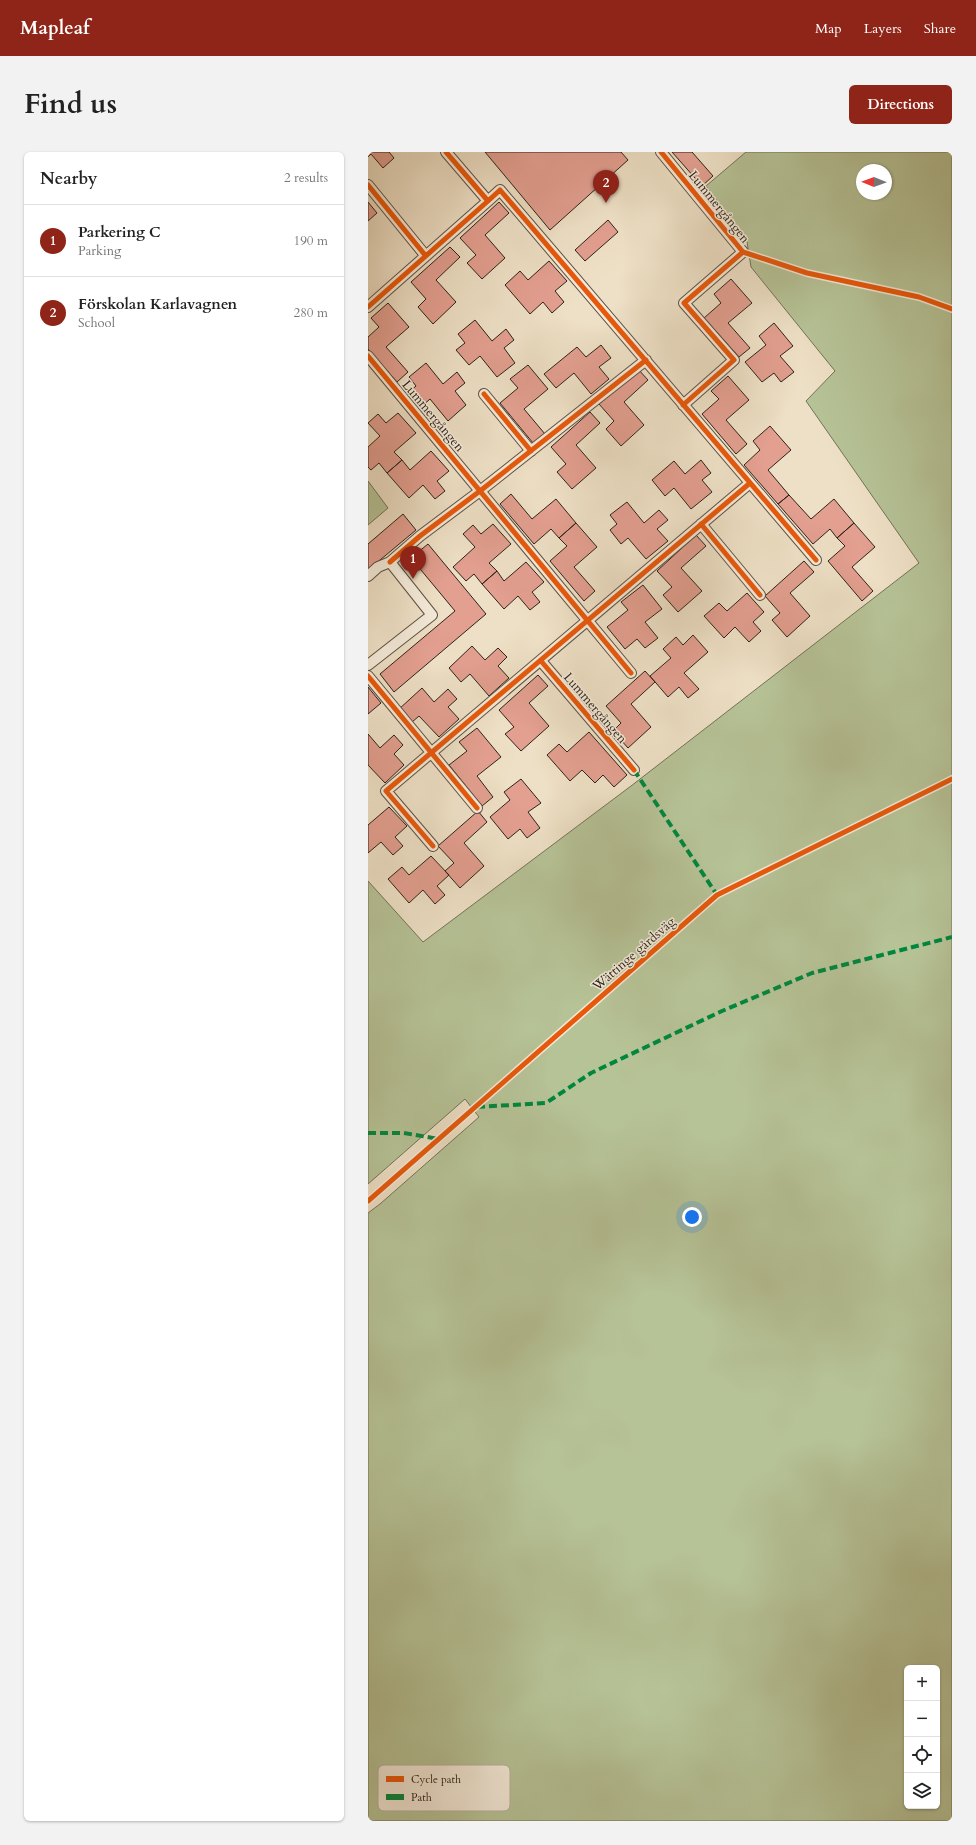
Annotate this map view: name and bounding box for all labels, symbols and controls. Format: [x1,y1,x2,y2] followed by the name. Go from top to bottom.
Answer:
[20,15,90,41] text: Mapleaf
[815,19,842,38] text: Map
[864,19,902,38] text: Layers
[924,19,956,38] text: Share
[24,85,117,123] text: Find us
[849,85,952,124] button: Directions
[856,164,892,200] north arrow
[40,167,97,190] text: Nearby
[684,167,754,248] street label: Lummergången
[284,169,328,187] text: 2 results
[593,170,619,203] pin: 2
[78,222,161,242] text: Parkering C
[50,232,56,250] text: 1
[294,232,328,250] text: 190 m
[78,242,121,260] text: Parking
[78,294,237,314] text: Förskolan Karlavagnen
[50,304,56,322] text: 2
[294,304,328,322] text: 280 m
[78,314,115,332] text: School
[398,376,469,456] street label: Lummergången
[400,546,426,579] pin: 1
[559,669,631,748] street label: Lummergången
[588,912,680,996] street label: Wättinge gårdsväg
[682,1207,702,1227] your location
[904,1665,940,1809] map controls
[904,1665,940,1701] button: +
[904,1701,940,1737] button: −
[904,1737,940,1773] button: locate
[378,1765,510,1811] legend
[411,1772,461,1787] text: Cycle path
[904,1773,940,1809] button: layers
[411,1790,432,1805] text: Path

